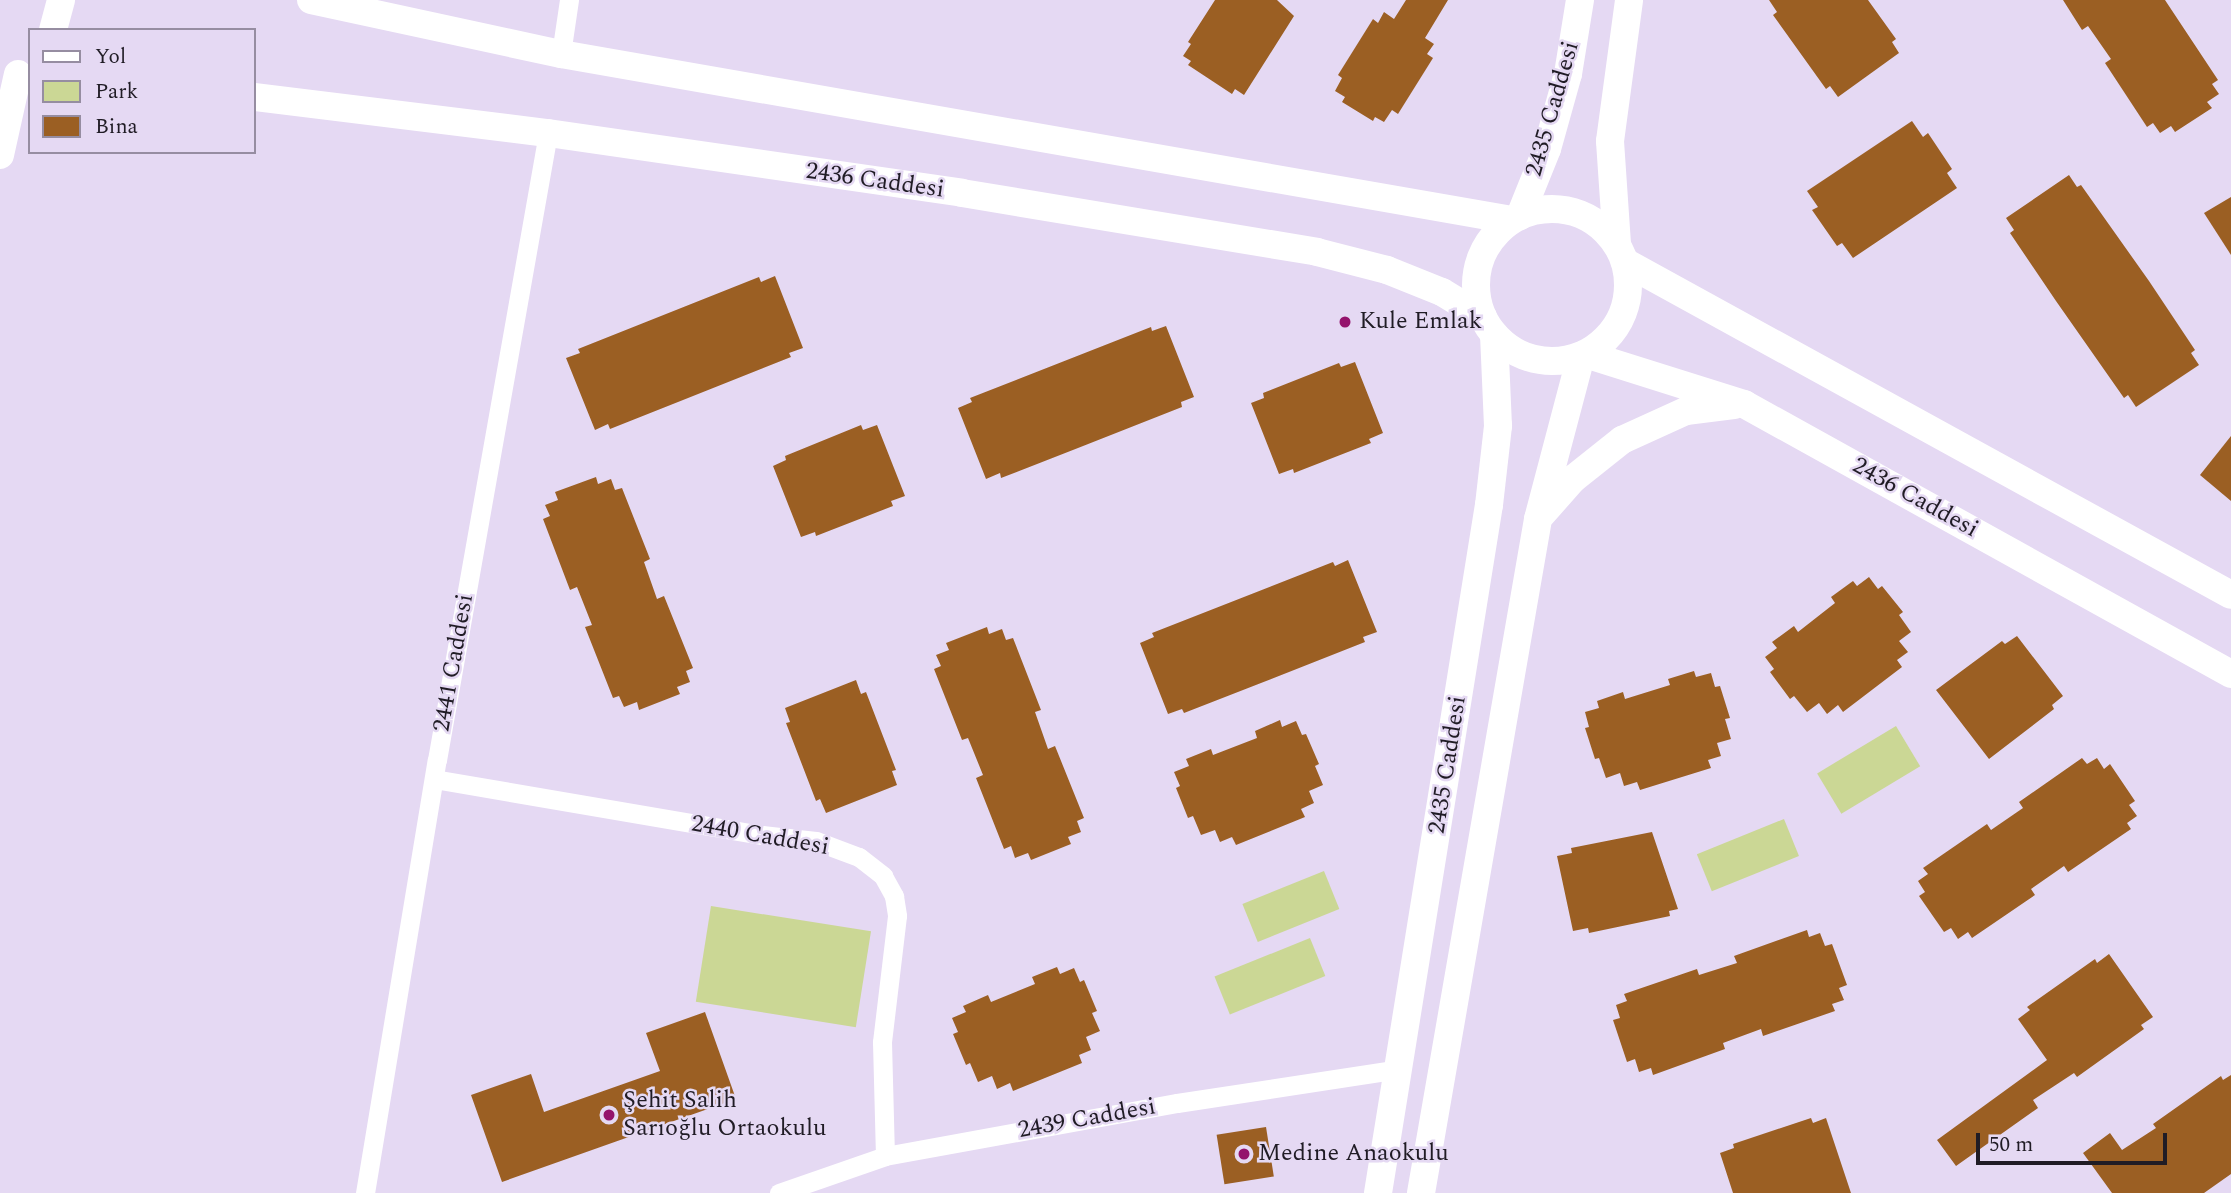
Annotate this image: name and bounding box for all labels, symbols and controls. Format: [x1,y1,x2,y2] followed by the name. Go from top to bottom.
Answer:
[28,28,256,154] legend
[1520,38,1586,180] street label: 2435 Caddesi
[95,41,126,73] text: Yol
[95,76,138,108] text: Park
[95,111,138,143] text: Bina
[804,157,946,205] street label: 2436 Caddesi
[1359,308,1482,336] place label: Kule Emlak
[1337,314,1353,330] marker: Kule Emlak
[1847,452,1983,544] street label: 2436 Caddesi
[428,592,480,734] street label: 2441 Caddesi
[1423,694,1473,836] street label: 2435 Caddesi
[689,810,831,862] street label: 2440 Caddesi
[623,1087,827,1143] place label: Şehit Salih Sarıoğlu Ortaokulu
[1016,1093,1158,1145] street label: 2439 Caddesi
[601,1107,617,1123] marker: Şehit Salih Sarıoğlu Ortaokulu
[1979,1120,2170,1164] scale bar
[1989,1129,2033,1161] text: 50 m
[1258,1140,1449,1168] place label: Medine Anaokulu
[1236,1146,1252,1162] marker: Medine Anaokulu

